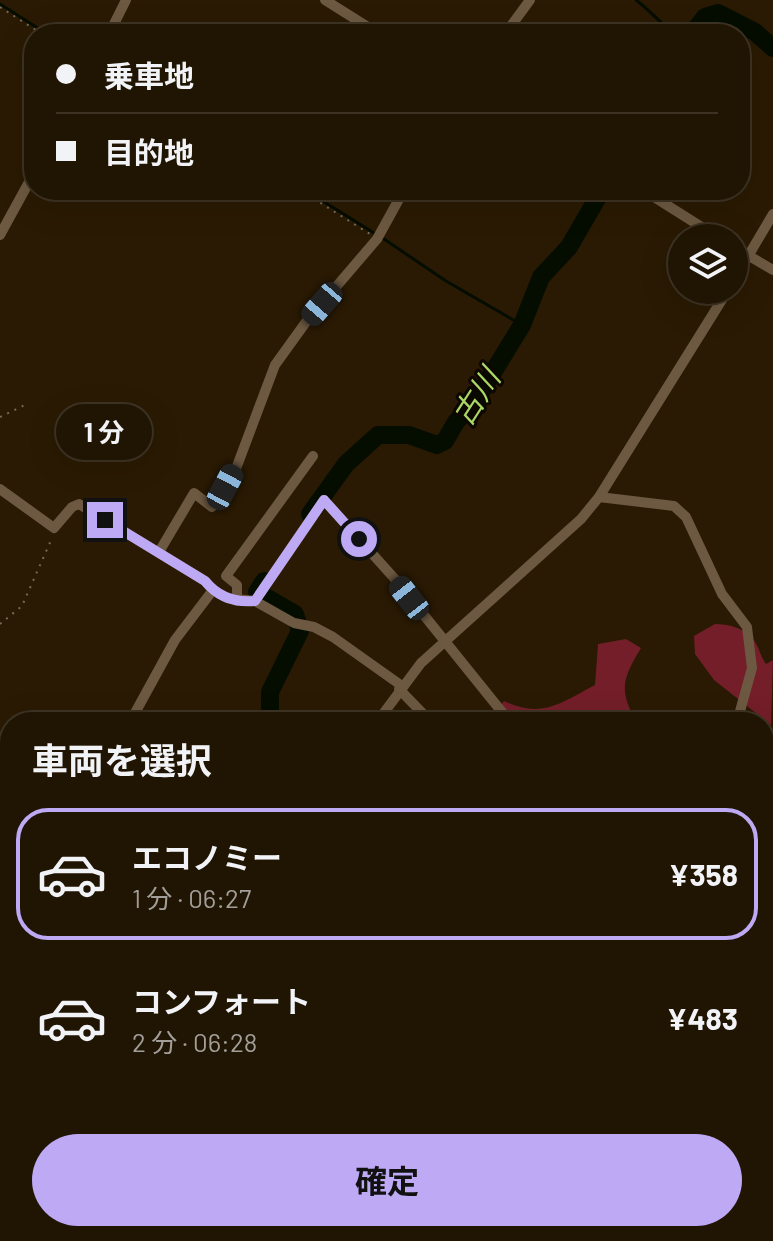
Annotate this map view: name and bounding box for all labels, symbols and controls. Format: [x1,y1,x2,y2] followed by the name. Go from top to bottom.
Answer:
[104,57,194,93] text: 乗車地
[104,134,194,170] text: 目的地
[668,224,748,304] map controls
[668,224,748,304] button: layers
[297,278,347,330] car
[444,359,508,431] water label: 古川
[57,404,153,460] callout: 1 分
[84,416,124,447] text: 1 分
[203,460,247,514] car
[87,502,123,538] route end
[341,521,377,557] route start
[385,572,433,624] car
[32,738,212,781] text: 車両を選択
[36,838,108,910] icon: car
[132,839,282,875] text: エコノミー
[669,856,738,892] text: ¥358
[132,882,251,913] text: 1 分 · 06:27
[36,982,108,1054] icon: car
[132,983,311,1019] text: コンフォート
[667,1000,738,1036] text: ¥483
[132,1026,257,1057] text: 2 分 · 06:28
[32,1134,742,1226] button: 確定

